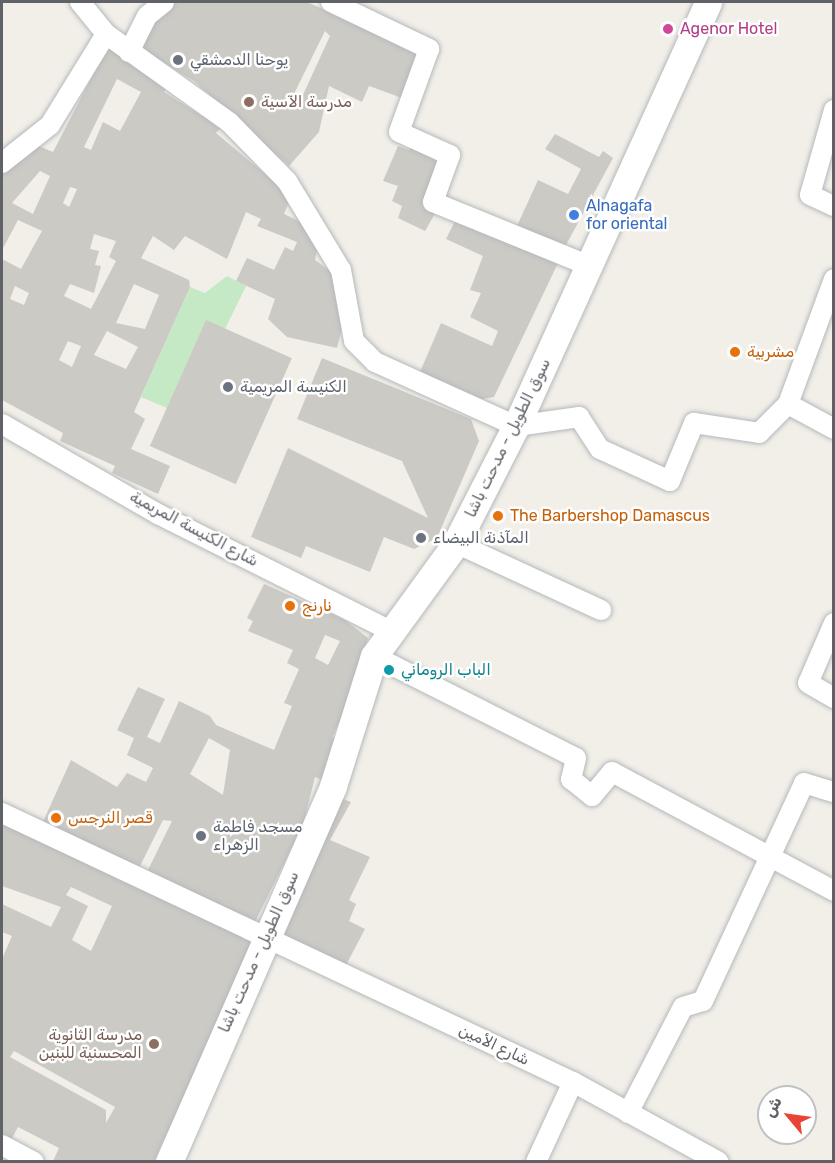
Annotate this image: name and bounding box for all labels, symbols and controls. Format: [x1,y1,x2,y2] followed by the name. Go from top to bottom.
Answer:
[680,19,778,39] place label: Agenor Hotel
[661,22,675,36] marker: Agenor Hotel
[190,50,288,70] place label: يوحنا الدمشقي
[171,53,185,67] marker: يوحنا الدمشقي
[261,92,352,112] place label: مدرسة الآسية
[242,95,256,109] marker: مدرسة الآسية
[586,196,668,234] place label: Alnagafa for oriental
[567,208,581,222] marker: Alnagafa for oriental
[747,342,794,362] place label: مشربية
[728,345,742,359] marker: مشربية
[461,355,555,521] street label: سوق الطويل - مدحت باشا
[240,377,347,397] place label: الكنيسة المريمية
[221,380,235,394] marker: الكنيسة المريمية
[127,487,261,571] street label: شارع الكنيسة المريمية
[510,506,710,526] place label: The Barbershop Damascus
[491,509,505,523] marker: The Barbershop Damascus
[433,528,529,548] place label: المآذنة البيضاء
[414,531,428,545] marker: المآذنة البيضاء
[302,596,332,616] place label: نارنج
[283,599,297,613] marker: نارنج
[401,660,491,680] place label: الباب الروماني
[382,663,396,677] marker: الباب الروماني
[68,808,152,828] place label: قصر النرجس
[49,811,63,825] marker: قصر النرجس
[213,817,302,855] place label: مسجد فاطمة الزهراء
[194,829,208,843] marker: مسجد فاطمة الزهراء
[215,868,303,1036] street label: سوق الطويل - مدحت باشا
[456,1020,532,1070] street label: شارع الأمين
[39,1025,142,1063] place label: مدرسة الثانوية المحسنية للبنين
[147,1037,161,1051] marker: مدرسة الثانوية المحسنية للبنين
[757,1085,817,1145] north arrow
[759,1094,786,1120] text: ش

